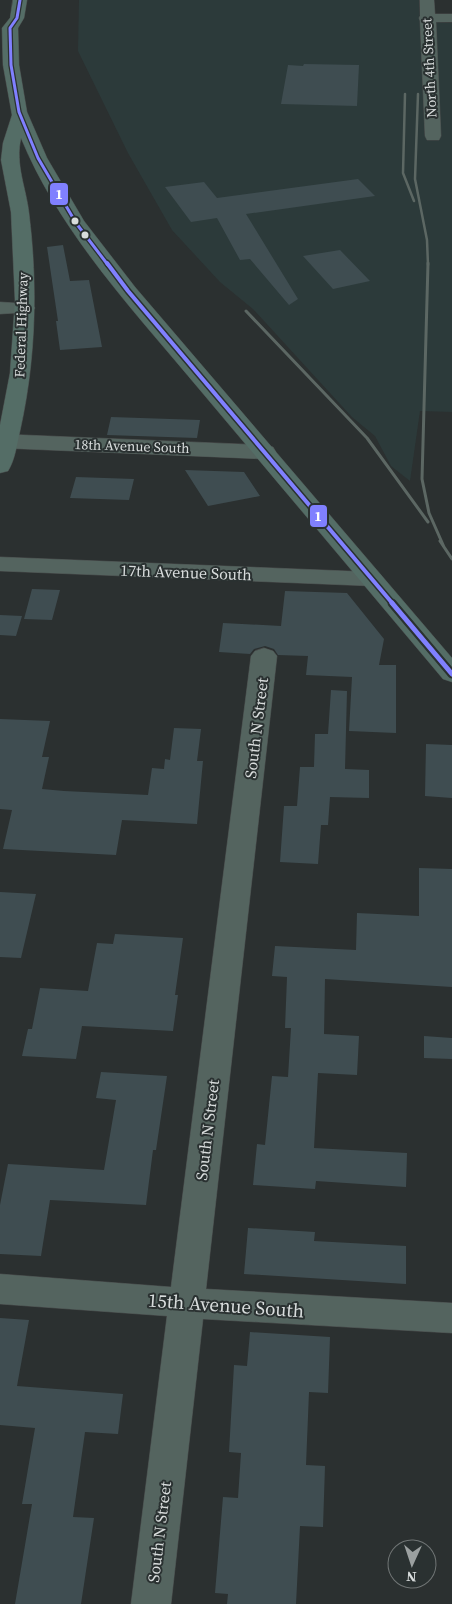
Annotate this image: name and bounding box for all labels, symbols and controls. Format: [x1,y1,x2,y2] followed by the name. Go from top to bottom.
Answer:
[416,17,442,118] street label: North 4th Street
[49,182,69,206] line badge: 1
[55,184,63,204] text: 1
[70,216,80,226] unlabelled marker
[80,230,90,240] unlabelled marker
[9,271,33,378] street label: Federal Highway
[74,434,190,458] street label: 18th Avenue South
[309,504,328,528] line badge: 1
[314,506,322,526] text: 1
[120,559,253,585] street label: 17th Avenue South
[239,675,273,780] street label: South N Street
[190,1077,224,1182] street label: South N Street
[147,1287,305,1323] street label: 15th Avenue South
[142,1479,176,1584] street label: South N Street
[387,1539,437,1589] north arrow
[406,1567,417,1587] text: N

